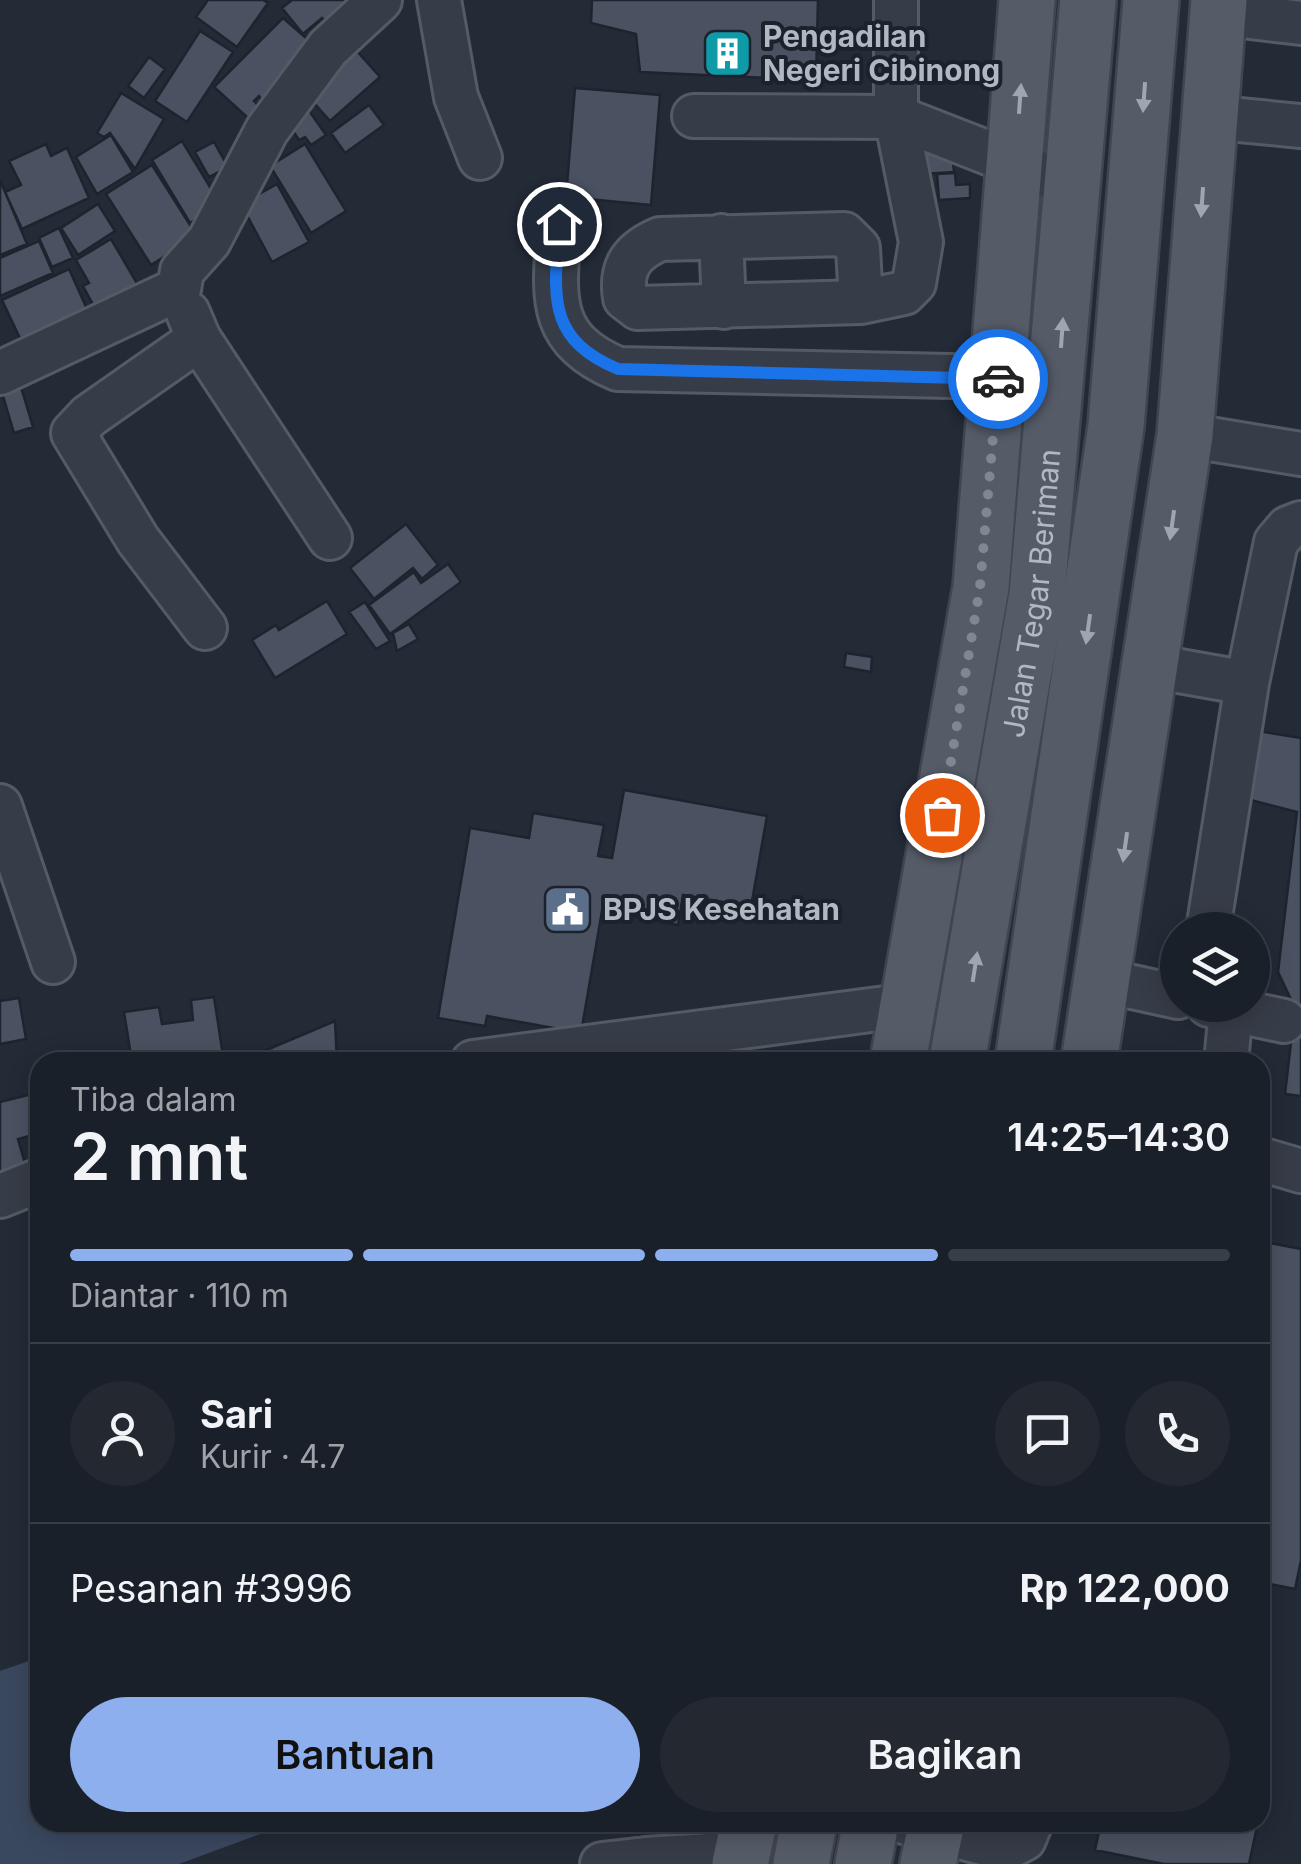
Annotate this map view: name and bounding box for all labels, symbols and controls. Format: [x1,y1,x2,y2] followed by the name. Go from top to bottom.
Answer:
[763,18,1000,88] place label: Pengadilan Negeri Cibinong
[702,27,754,79] building icon: Pengadilan Negeri Cibinong
[1012,82,1028,114] one-way arrow
[1136,82,1152,114] one-way arrow
[517,182,602,267] pin
[1194,186,1210,218] one-way arrow
[532,197,587,252] icon: home
[1055,317,1071,348] one-way arrow
[948,329,1048,429] courier
[971,352,1026,407] icon: car
[995,447,1067,740] street label: Jalan Tegar Beriman
[1163,510,1179,542] one-way arrow
[1080,614,1096,645] one-way arrow
[900,773,985,858] pin
[915,788,970,843] icon: bag
[1116,831,1132,863] one-way arrow
[542,883,594,935] public building icon: BPJS Kesehatan
[603,891,840,927] place label: BPJS Kesehatan
[1160,912,1270,1022] map controls
[1160,912,1270,1022] button: layers
[968,950,983,982] one-way arrow
[70,1080,237,1119] text: Tiba dalam
[1007,1114,1230,1160] text: 14:25–14:30
[70,1117,248,1196] text: 2 mnt
[70,1276,289,1315] text: Diantar · 110 m
[70,1381,175,1486] button: person
[995,1381,1100,1486] button: chat
[1125,1381,1230,1486] button: phone
[200,1391,273,1437] text: Sari
[200,1437,345,1476] text: Kurir · 4.7
[70,1565,353,1611] text: Pesanan #3996
[1019,1565,1230,1611] text: Rp 122,000
[70,1697,640,1812] button: Bantuan
[660,1697,1230,1812] button: Bagikan

